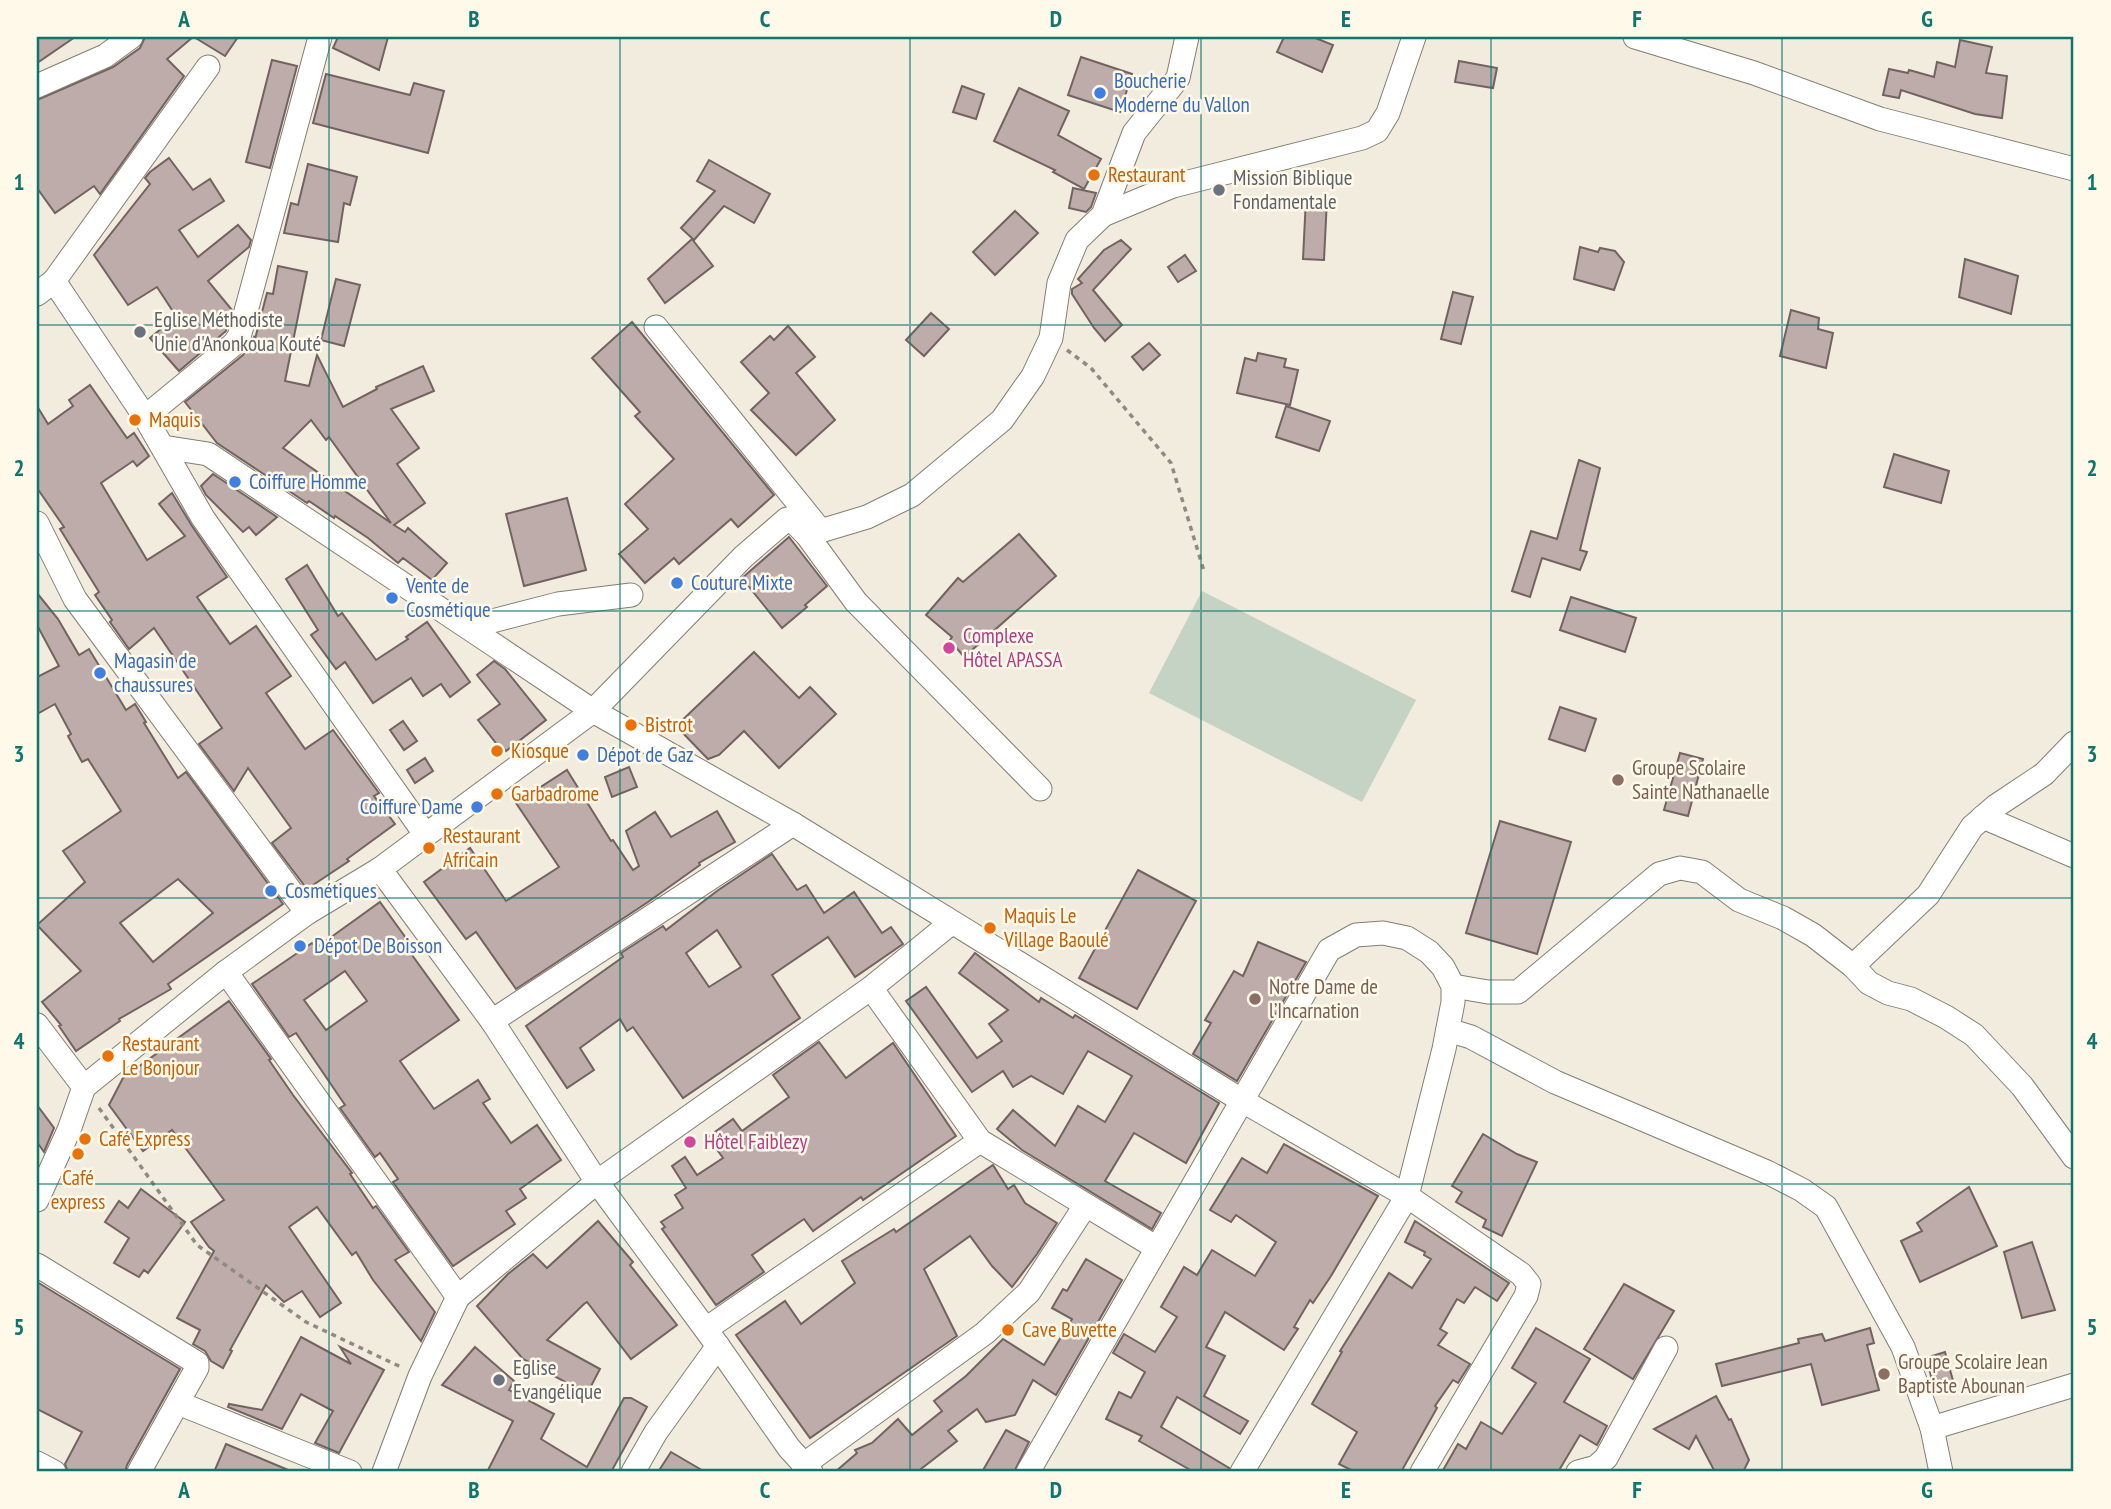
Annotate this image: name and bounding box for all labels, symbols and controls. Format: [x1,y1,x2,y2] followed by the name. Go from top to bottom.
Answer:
[177,4,190,33] text: A
[468,4,480,33] text: B
[760,4,771,33] text: C
[1050,4,1062,33] text: D
[1341,4,1351,33] text: E
[1632,4,1642,33] text: F
[1921,4,1933,33] text: G
[1114,67,1250,118] place label: Boucherie Moderne du Vallon
[1092,85,1108,101] marker: Boucherie Moderne du Vallon
[1108,161,1186,188] place label: Restaurant
[1233,164,1352,215] place label: Mission Biblique Fondamentale
[14,167,25,196] text: 1
[1086,167,1102,183] marker: Restaurant
[2087,167,2098,196] text: 1
[1211,182,1227,198] marker: Mission Biblique Fondamentale
[154,306,321,357] place label: Eglise Méthodiste Unie d'Anonkoua Kouté
[132,324,148,340] marker: Eglise Méthodiste Unie d'Anonkoua Kouté
[149,406,201,433] place label: Maquis
[127,412,143,428] marker: Maquis
[14,453,25,482] text: 2
[2087,453,2098,482] text: 2
[249,468,367,495] place label: Coiffure Homme
[227,474,243,490] marker: Coiffure Homme
[691,569,793,596] place label: Couture Mixte
[405,572,491,623] place label: Vente de Cosmétique
[669,575,685,591] marker: Couture Mixte
[384,590,400,606] marker: Vente de Cosmétique
[963,622,1063,673] place label: Complexe Hôtel APASSA
[941,640,957,656] marker: Complexe Hôtel APASSA
[114,647,196,698] place label: Magasin de chaussures
[92,665,108,681] marker: Magasin de chaussures
[645,711,693,738] place label: Bistrot
[623,717,639,733] marker: Bistrot
[511,737,569,764] place label: Kiosque
[14,739,25,768] text: 3
[2087,739,2098,768] text: 3
[597,741,694,768] place label: Dépot de Gaz
[489,743,505,759] marker: Kiosque
[575,747,591,763] marker: Dépot de Gaz
[1632,754,1770,805] place label: Groupe Scolaire Sainte Nathanaelle
[1610,772,1626,788] marker: Groupe Scolaire Sainte Nathanaelle
[511,780,599,807] place label: Garbadrome
[489,786,505,802] marker: Garbadrome
[360,793,463,820] place label: Coiffure Dame
[469,799,485,815] marker: Coiffure Dame
[443,822,521,873] place label: Restaurant Africain
[421,840,437,856] marker: Restaurant Africain
[285,877,377,904] place label: Cosmétiques
[263,883,279,899] marker: Cosmétiques
[1003,902,1109,953] place label: Maquis Le Village Baoulé
[982,920,998,936] marker: Maquis Le Village Baoulé
[314,932,442,959] place label: Dépot De Boisson
[292,938,308,954] marker: Dépot De Boisson
[1269,973,1378,1024] place label: Notre Dame de l’Incarnation
[1247,991,1263,1007] marker: Notre Dame de l’Incarnation
[14,1026,25,1055] text: 4
[2087,1026,2098,1055] text: 4
[122,1030,200,1081] place label: Restaurant Le Bonjour
[100,1048,116,1064] marker: Restaurant Le Bonjour
[99,1125,191,1152] place label: Café Express
[704,1128,808,1155] place label: Hôtel Faiblezy
[77,1131,93,1147] marker: Café Express
[682,1134,698,1150] marker: Hôtel Faiblezy
[70,1146,86,1162] marker: Café express
[51,1164,105,1215] place label: Café express
[14,1312,25,1341] text: 5
[2087,1312,2098,1341] text: 5
[1022,1316,1117,1343] place label: Cave Buvette
[1000,1322,1016,1338] marker: Cave Buvette
[1898,1348,2048,1399] place label: Groupe Scolaire Jean Baptiste Abounan
[513,1354,602,1405] place label: Eglise Evangélique
[1876,1366,1892,1382] marker: Groupe Scolaire Jean Baptiste Abounan
[491,1372,507,1388] marker: Eglise Evangélique
[177,1475,190,1504] text: A
[468,1475,480,1504] text: B
[760,1475,771,1504] text: C
[1050,1475,1062,1504] text: D
[1341,1475,1351,1504] text: E
[1632,1475,1642,1504] text: F
[1921,1475,1933,1504] text: G

